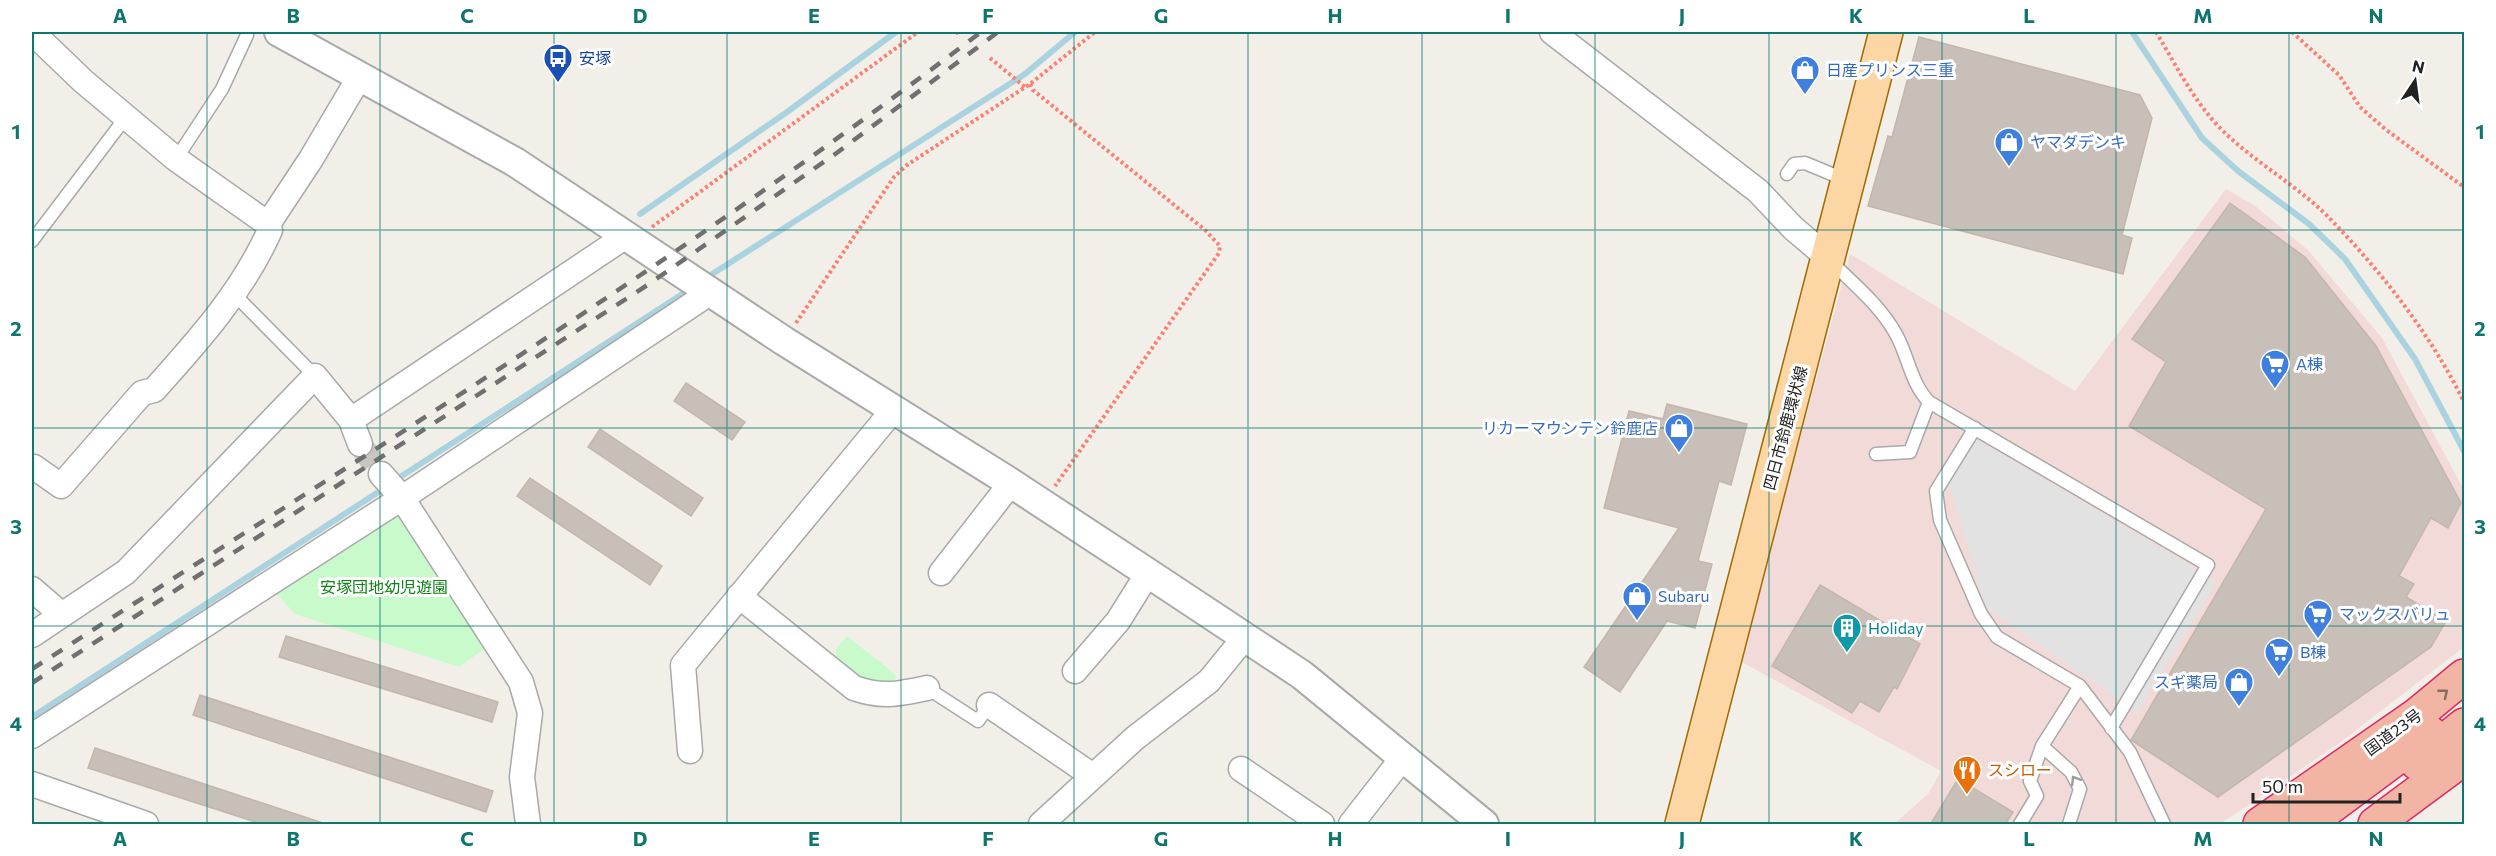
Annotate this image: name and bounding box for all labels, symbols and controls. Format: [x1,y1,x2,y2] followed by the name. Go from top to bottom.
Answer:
[113,3,127,27] text: A
[286,3,300,27] text: B
[460,3,474,27] text: C
[633,3,647,27] text: D
[808,3,820,27] text: E
[982,3,994,27] text: F
[1154,3,1168,27] text: G
[1328,3,1343,27] text: H
[1505,3,1511,27] text: I
[1679,3,1685,27] text: J
[1849,3,1863,27] text: K
[2023,3,2035,27] text: L
[2193,3,2213,27] text: M
[2369,3,2384,27] text: N
[542,42,574,84] bus stop icon: 安塚
[579,48,611,67] place label: 安塚
[2385,51,2445,111] north arrow
[1789,54,1821,96] shop icon: 日産プリンス三重
[2411,55,2426,77] text: N
[1826,60,1954,79] place label: 日産プリンス三重
[11,119,21,143] text: 1
[2475,119,2485,143] text: 1
[1993,126,2025,168] shop icon: ヤマダデンキ
[2030,132,2126,151] place label: ヤマダデンキ
[10,316,22,340] text: 2
[2474,316,2486,340] text: 2
[2259,348,2291,390] supermarket icon: A棟
[2296,354,2323,373] place label: A棟
[1759,364,1810,492] street label: 四日市鈴鹿環状線
[1663,412,1695,454] shop icon: リカーマウンテン鈴鹿店
[1482,418,1658,437] place label: リカーマウンテン鈴鹿店
[10,514,22,538] text: 3
[2474,514,2486,538] text: 3
[320,577,448,596] park label: 安塚団地幼児遊園
[1621,580,1653,622] shop icon: Subaru
[1658,586,1709,605] place label: Subaru
[2302,598,2334,640] supermarket icon: マックスバリュ
[2339,604,2451,623] place label: マックスバリュ
[1831,612,1863,654] building icon: Holiday
[1868,618,1923,637] place label: Holiday
[2263,636,2295,678] supermarket icon: B棟
[2300,642,2326,661] place label: B棟
[2223,666,2255,708] shop icon: スギ薬局
[2154,672,2218,691] place label: スギ薬局
[2437,689,2448,700] one-way arrow
[2360,705,2425,759] street label: 国道23号
[10,711,22,735] text: 4
[2474,711,2486,735] text: 4
[1951,754,1983,796] restaurant icon: スシロー
[1988,760,2052,779] place label: スシロー
[2253,766,2400,804] scale bar
[2262,775,2303,797] text: 50 m
[2070,776,2082,786] one-way arrow
[113,826,127,850] text: A
[286,826,300,850] text: B
[460,826,474,850] text: C
[633,826,647,850] text: D
[808,826,820,850] text: E
[982,826,994,850] text: F
[1154,826,1168,850] text: G
[1328,826,1343,850] text: H
[1505,826,1511,850] text: I
[1679,826,1685,850] text: J
[1849,826,1863,850] text: K
[2023,826,2035,850] text: L
[2193,826,2213,850] text: M
[2369,826,2384,850] text: N

